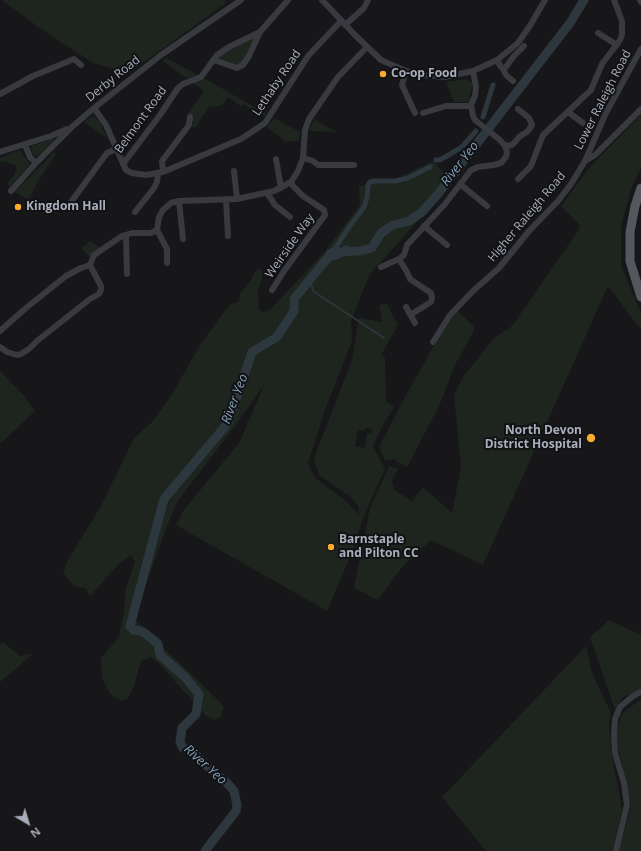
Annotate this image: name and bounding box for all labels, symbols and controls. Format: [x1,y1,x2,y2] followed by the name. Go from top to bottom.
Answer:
[250,47,304,119] street label: Lethaby Road
[572,48,634,152] street label: Lower Raleigh Road
[83,53,143,105] street label: Derby Road
[391,67,457,81] place label: Co-op Food
[378,69,388,79] marker: Co-op Food
[112,84,170,156] street label: Belmont Road
[438,139,482,189] water label: River Yeo
[485,169,569,265] street label: Higher Raleigh Road
[26,200,106,214] place label: Kingdom Hall
[13,202,23,212] marker: Kingdom Hall
[262,211,318,281] street label: Weirside Way
[218,372,252,426] water label: River Yeo
[485,424,582,452] place label: North Devon District Hospital
[585,432,597,444] marker: North Devon District Hospital
[339,533,419,561] place label: Barnstaple and Pilton CC
[326,542,336,552] marker: Barnstaple and Pilton CC
[180,742,230,788] water label: River Yeo
[8,803,48,843] north arrow
[28,824,44,842] text: N

